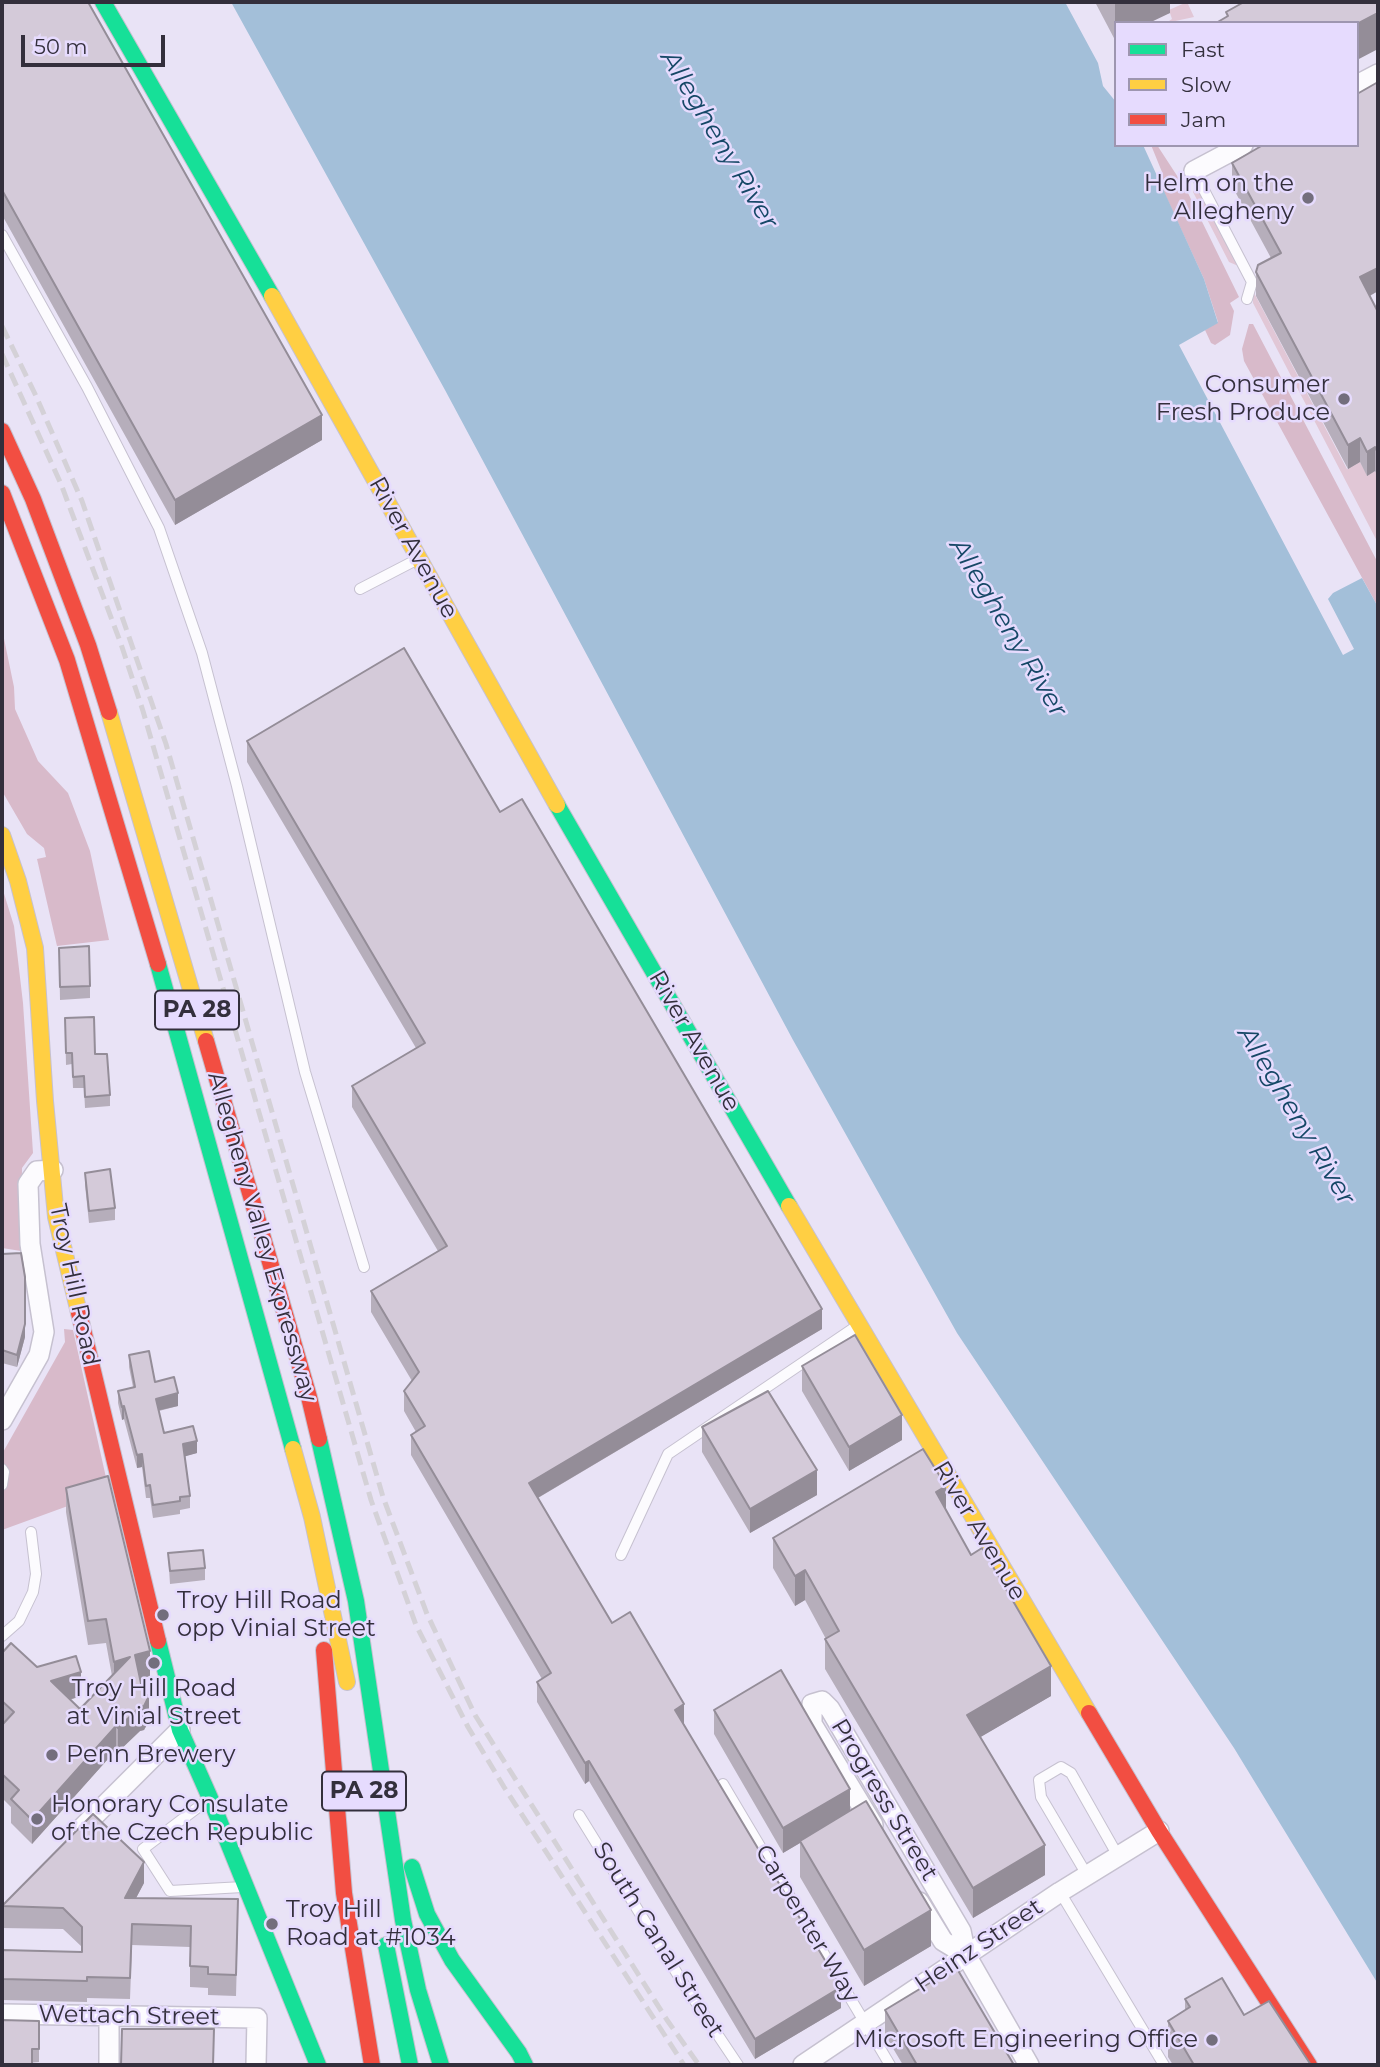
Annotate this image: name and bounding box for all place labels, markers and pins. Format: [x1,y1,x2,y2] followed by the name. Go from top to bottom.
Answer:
[1144,170,1294,226] place label: Helm on the Allegheny
[1300,190,1316,206] marker: Helm on the Allegheny
[1156,371,1330,427] place label: Consumer Fresh Produce
[1336,391,1352,407] marker: Consumer Fresh Produce
[177,1587,376,1643] place label: Troy Hill Road opp Vinial Street
[155,1607,171,1623] marker: Troy Hill Road opp Vinial Street
[146,1655,162,1671] marker: Troy Hill Road at Vinial Street
[66,1675,242,1731] place label: Troy Hill Road at Vinial Street
[66,1741,236,1769] place label: Penn Brewery
[44,1747,60,1763] marker: Penn Brewery
[51,1791,313,1847] place label: Honorary Consulate of the Czech Republic
[29,1811,45,1827] marker: Honorary Consulate of the Czech Republic
[286,1896,456,1952] place label: Troy Hill Road at #1034
[264,1916,280,1932] marker: Troy Hill Road at #1034
[854,2026,1198,2054] place label: Microsoft Engineering Office
[1204,2032,1220,2048] marker: Microsoft Engineering Office

